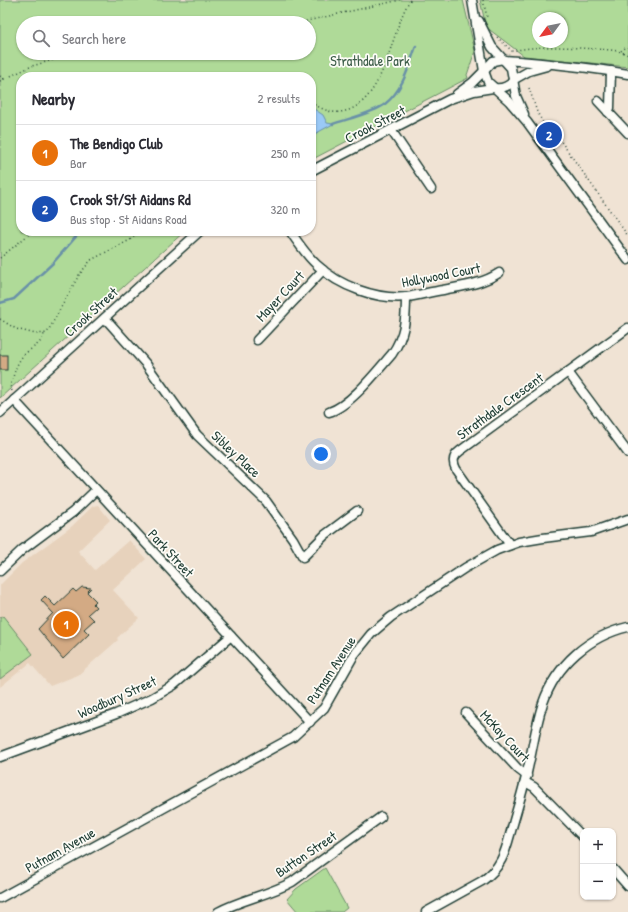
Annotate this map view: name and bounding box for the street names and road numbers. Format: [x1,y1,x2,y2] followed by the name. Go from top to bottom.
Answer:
[341,100,409,147] street label: Crook Street
[400,258,482,292] street label: Hollywood Court
[251,266,309,326] street label: Mayer Court
[60,282,122,341] street label: Crook Street
[453,368,547,443] street label: Strathdale Crescent
[207,426,265,482] street label: Sibley Place
[144,525,199,581] street label: Park Street
[302,632,360,707] street label: Putnam Avenue
[75,671,160,723] street label: Woodbury Street
[476,705,535,767] street label: McKay Court
[21,822,98,877] street label: Putnam Avenue
[271,826,340,881] street label: Button Street

